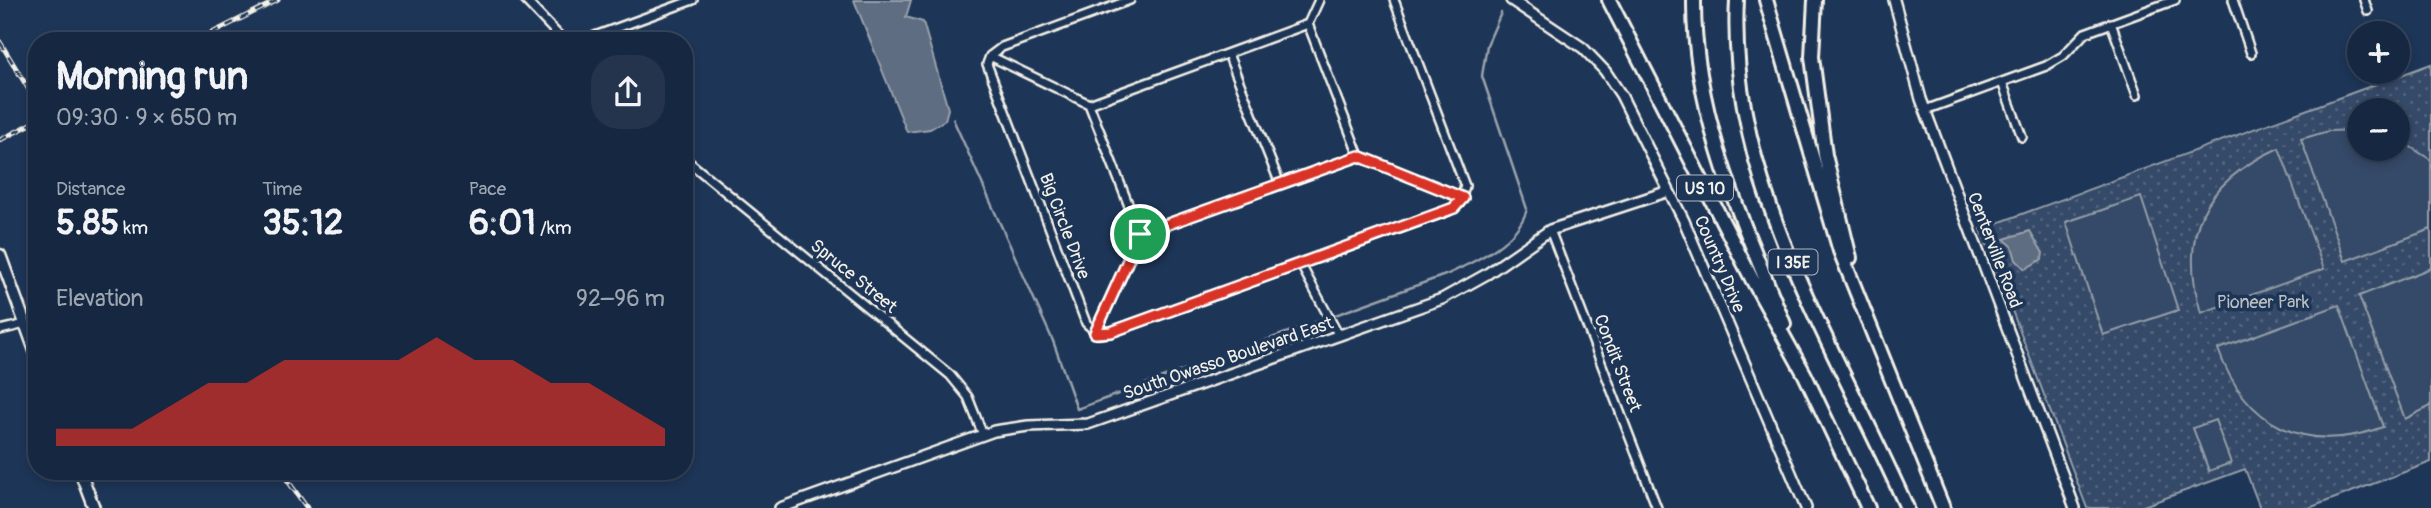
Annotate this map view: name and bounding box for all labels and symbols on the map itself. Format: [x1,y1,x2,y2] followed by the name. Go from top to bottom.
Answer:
[1034,170,1095,283] street label: Big Circle Drive
[1677,176,1733,200] road number: US 10
[1962,189,2027,311] street label: Centerville Road
[1110,204,1170,264] pin
[1689,212,1750,316] street label: Country Drive
[806,234,902,319] street label: Spruce Street
[1769,250,1818,274] road number: I 35E
[2217,291,2310,314] park label: Pioneer Park
[1120,311,1337,405] street label: South Owasso Boulevard East
[1588,311,1647,416] street label: Condit Street

